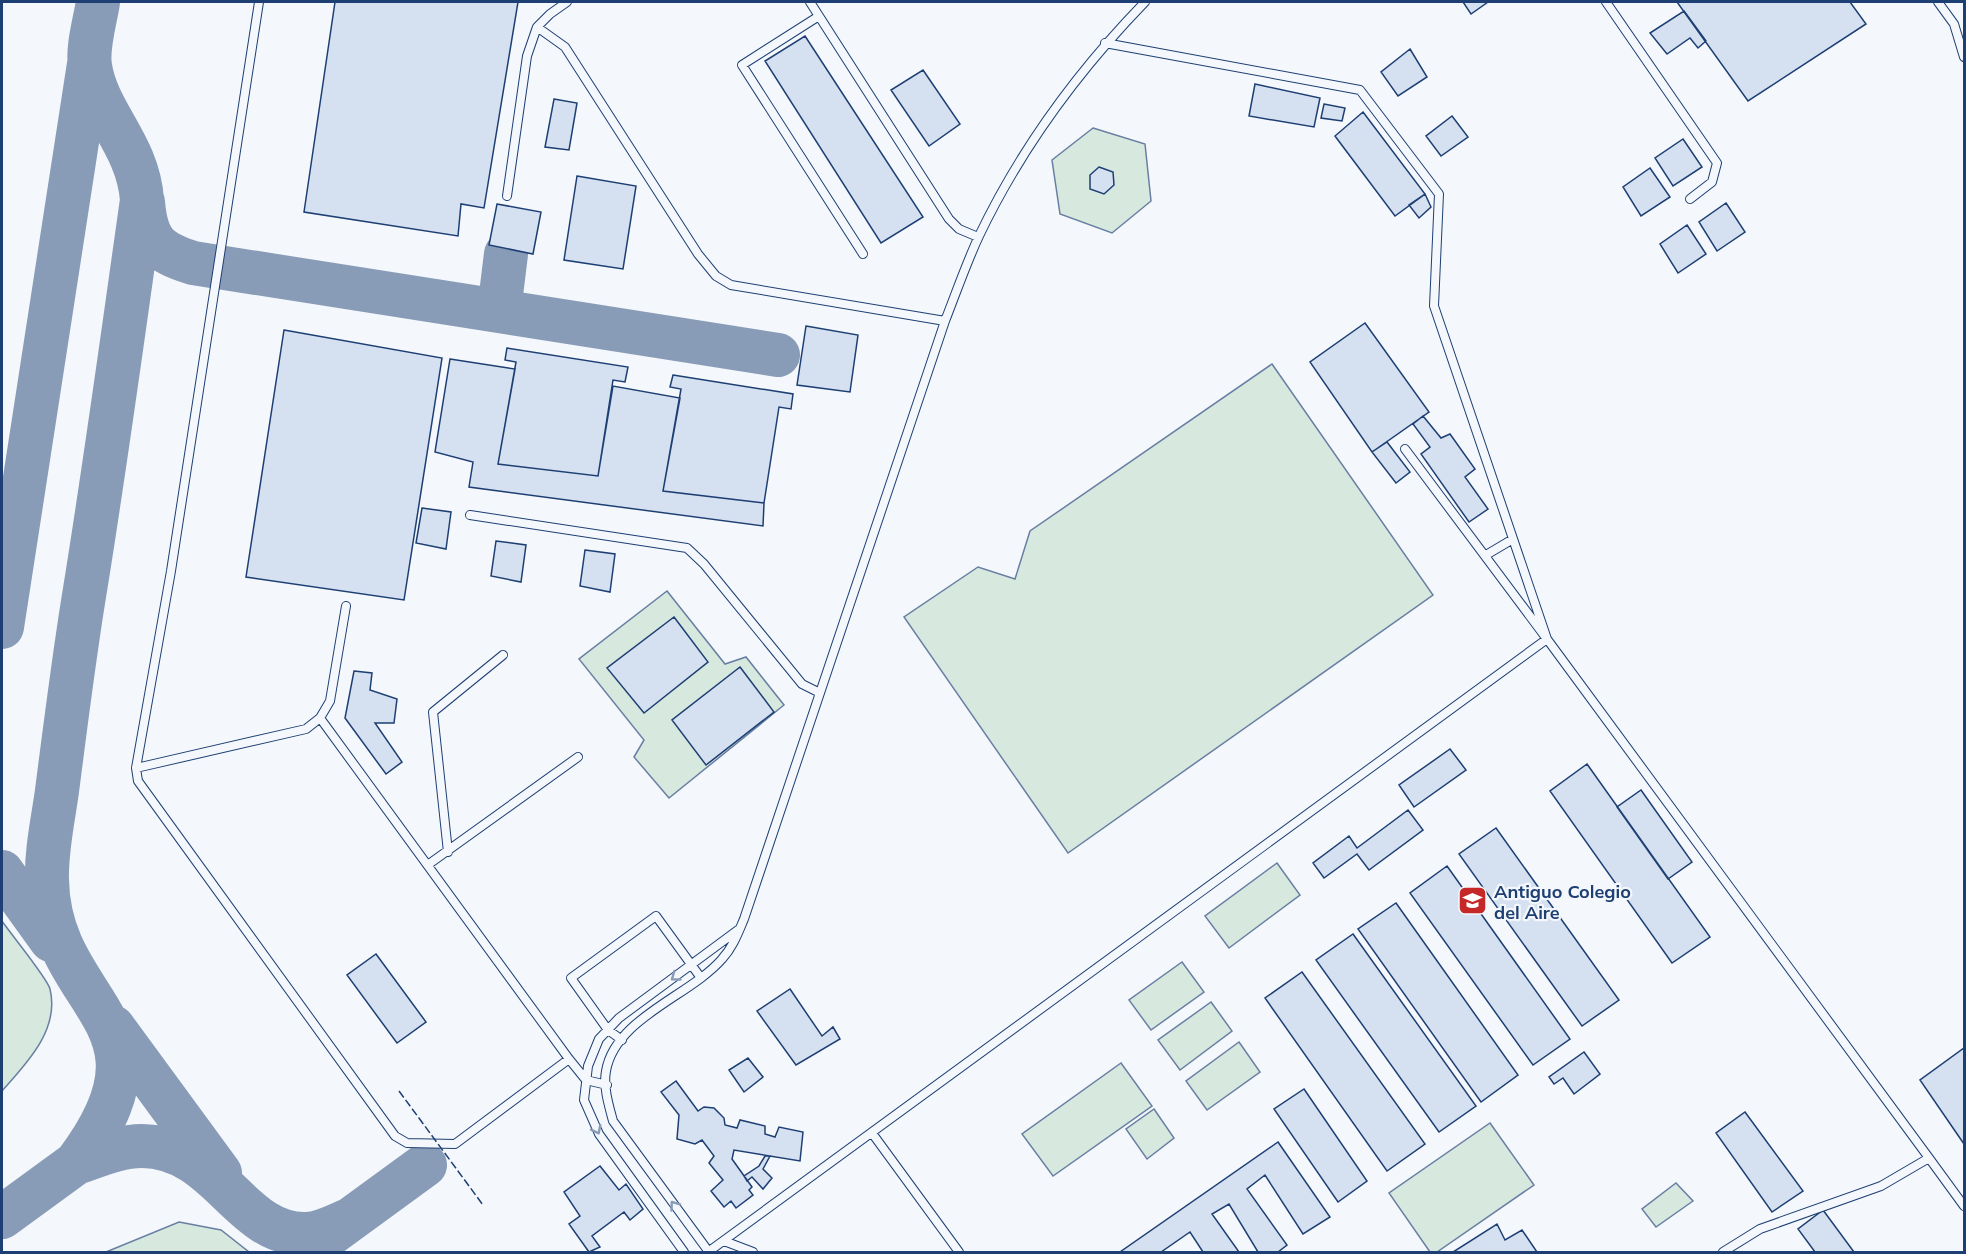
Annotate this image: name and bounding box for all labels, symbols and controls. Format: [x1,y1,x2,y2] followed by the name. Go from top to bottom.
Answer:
[1494,880,1631,924] place label: Antiguo Colegio del Aire
[1457,885,1489,917] school or university icon: Antiguo Colegio del Aire
[671,969,682,980] one-way arrow
[590,1123,602,1134] one-way arrow
[670,1201,681,1212] one-way arrow

